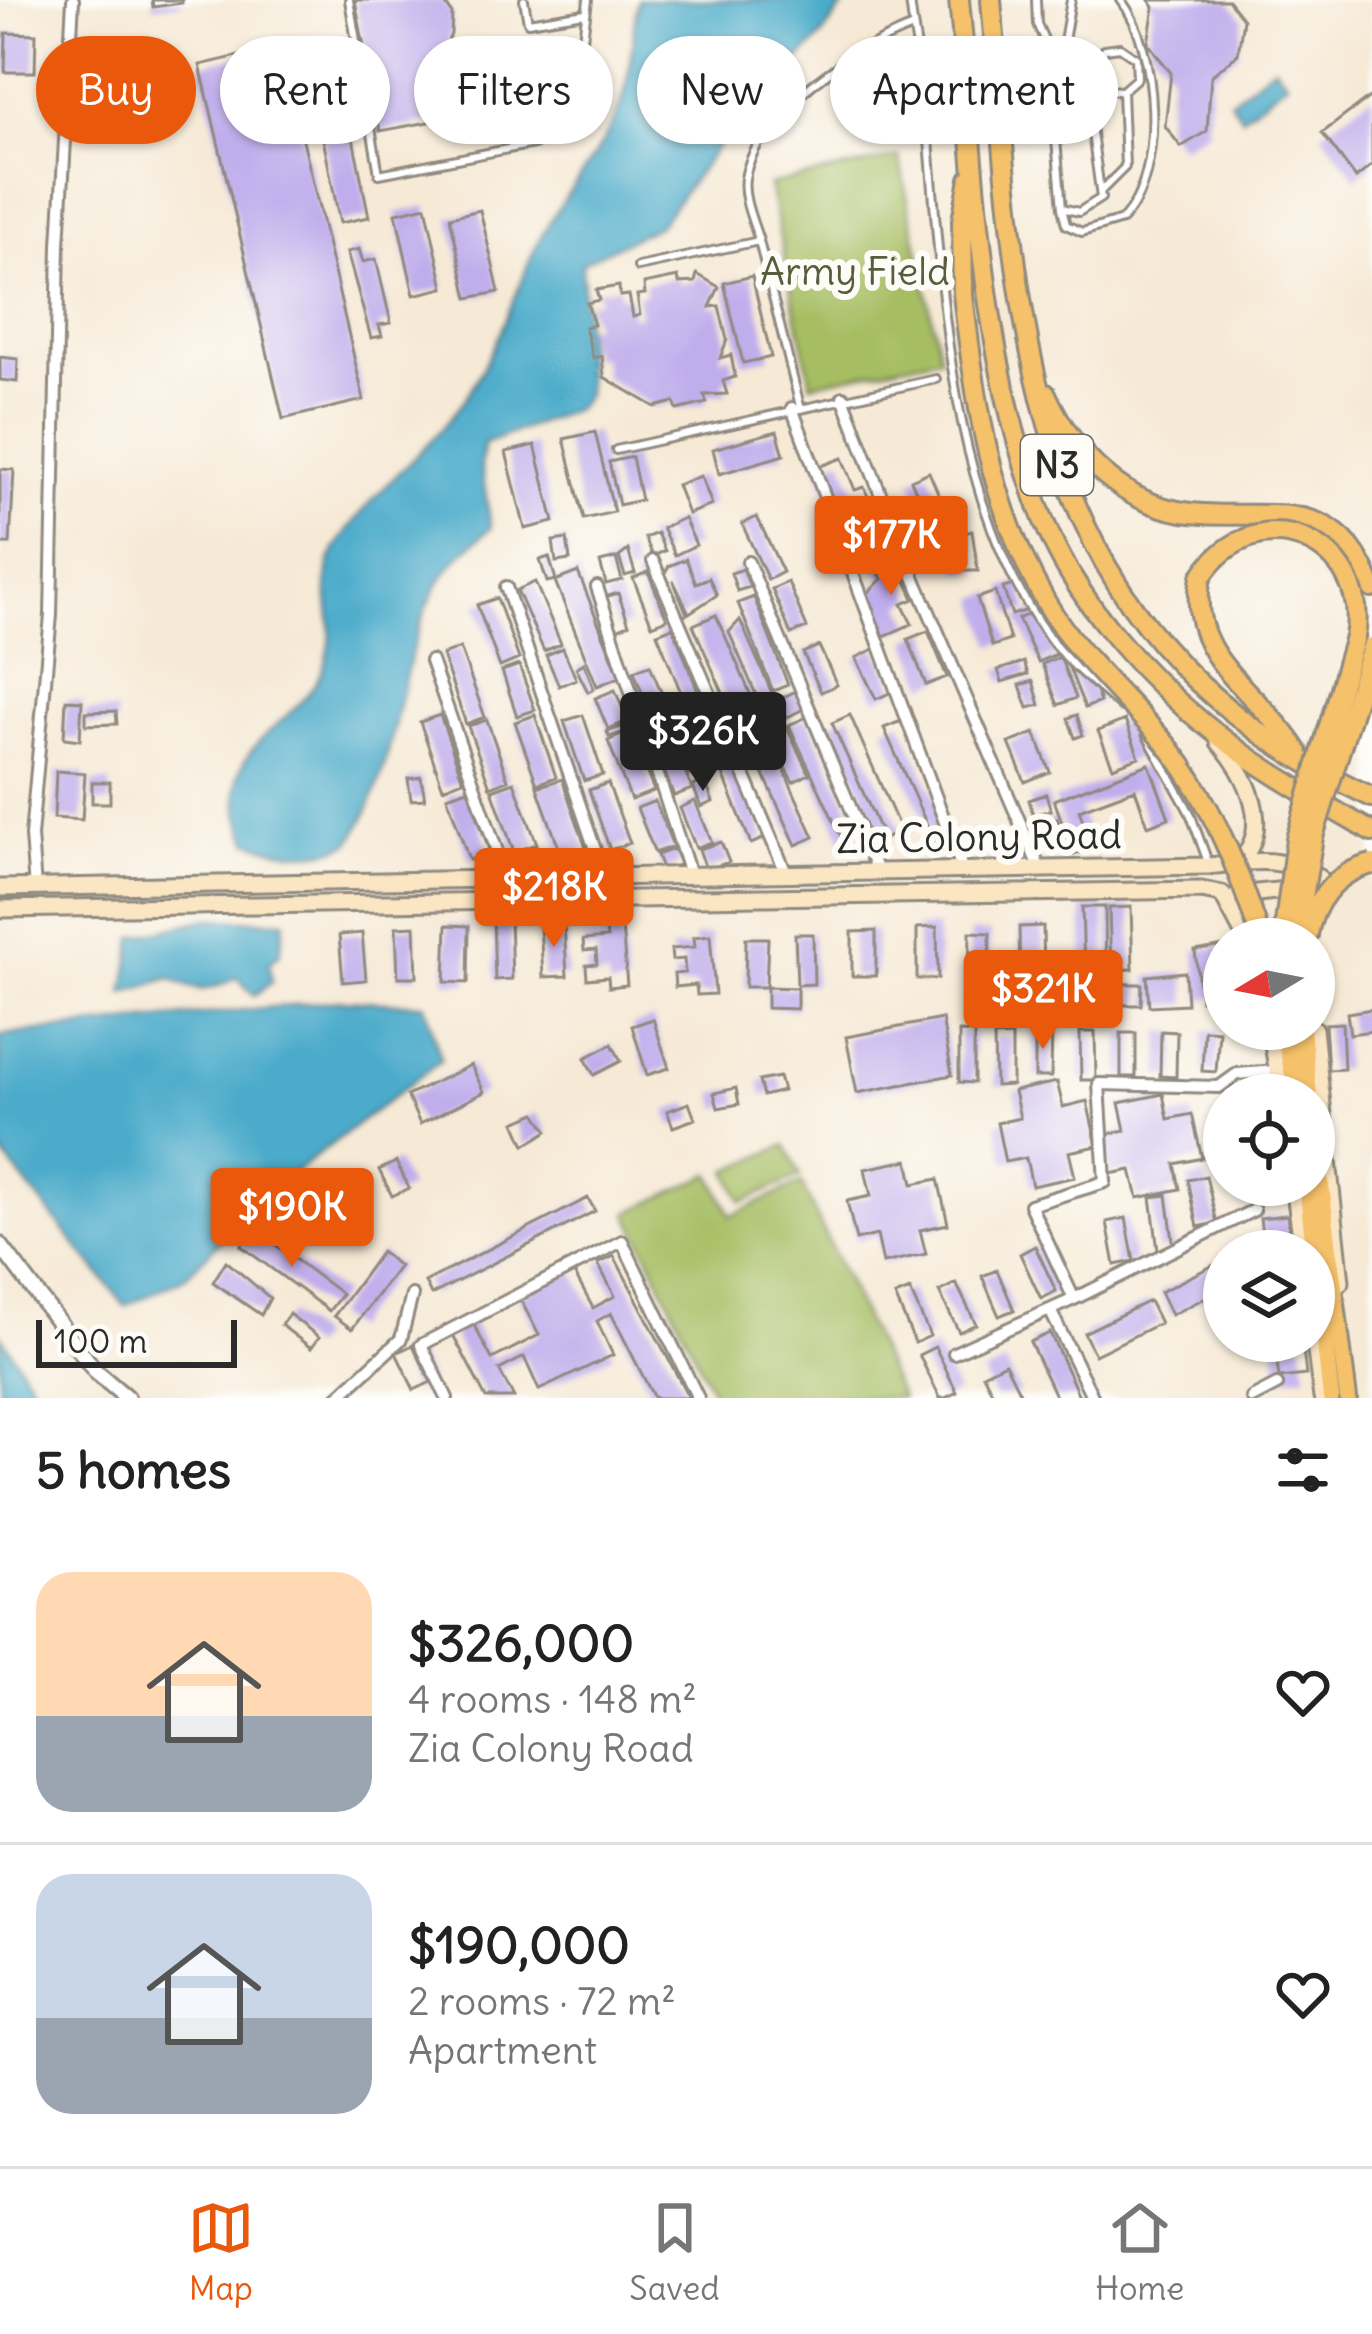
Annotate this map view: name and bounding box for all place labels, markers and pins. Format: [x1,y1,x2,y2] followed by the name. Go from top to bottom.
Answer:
[807,496,975,598] pin: $177K
[619,692,787,794] pin: $326K
[470,848,638,950] pin: $218K
[959,950,1127,1052] pin: $321K
[208,1168,376,1270] pin: $190K

